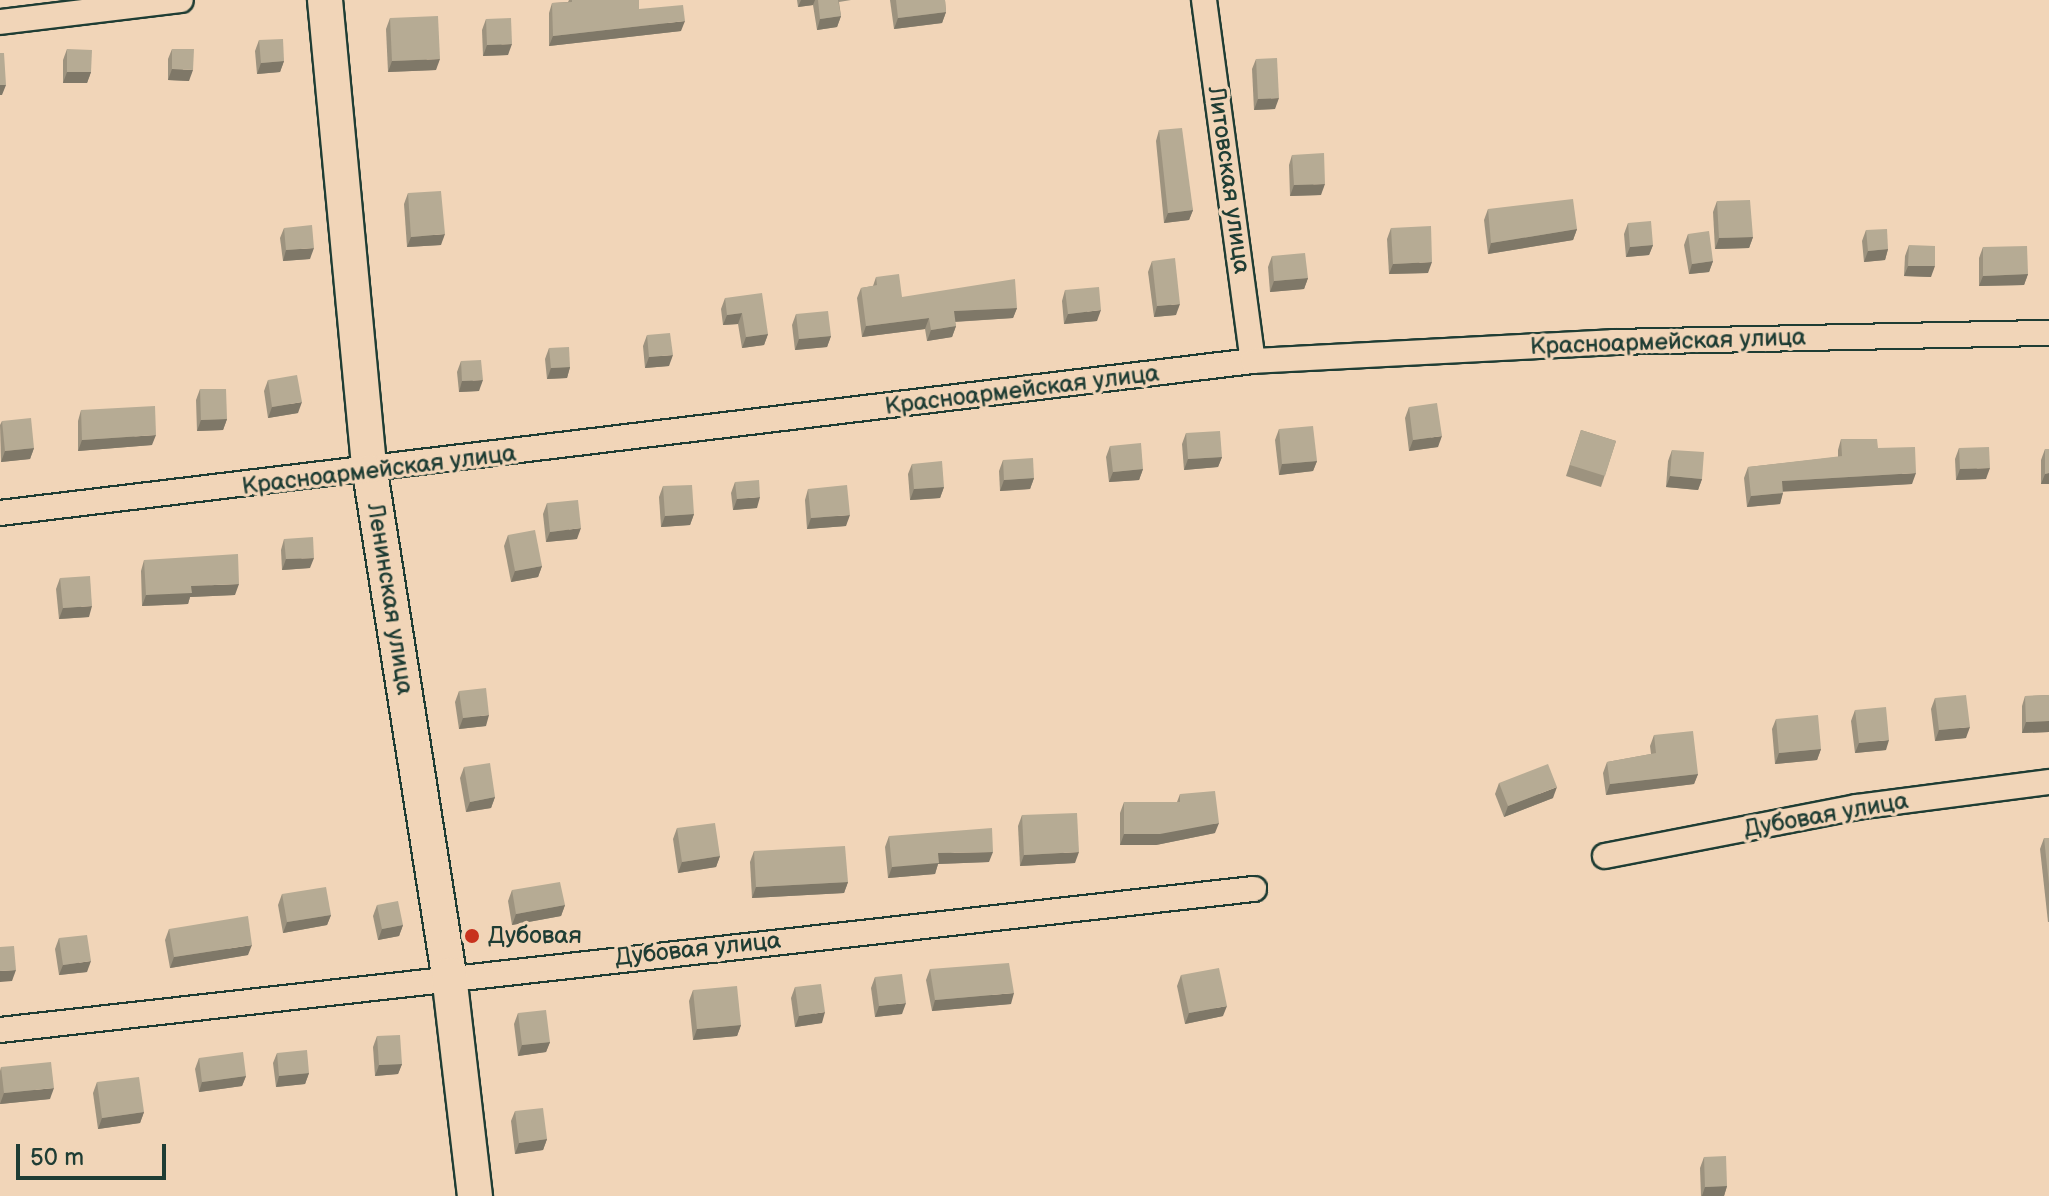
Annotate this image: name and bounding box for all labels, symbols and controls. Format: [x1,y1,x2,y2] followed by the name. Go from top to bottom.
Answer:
[1202,84,1256,276] street label: Литовская улица
[1529,323,1807,361] street label: Красноармейская улица
[883,359,1161,421] street label: Красноармейская улица
[240,439,518,501] street label: Красноармейская улица
[361,501,419,697] street label: Ленинская улица
[1741,786,1911,844] street label: Дубовая улица
[488,922,582,950] place label: Дубовая
[614,926,782,972] street label: Дубовая улица
[463,927,481,945] marker: Дубовая
[20,1128,170,1178] scale bar
[30,1143,84,1172] text: 50 m

